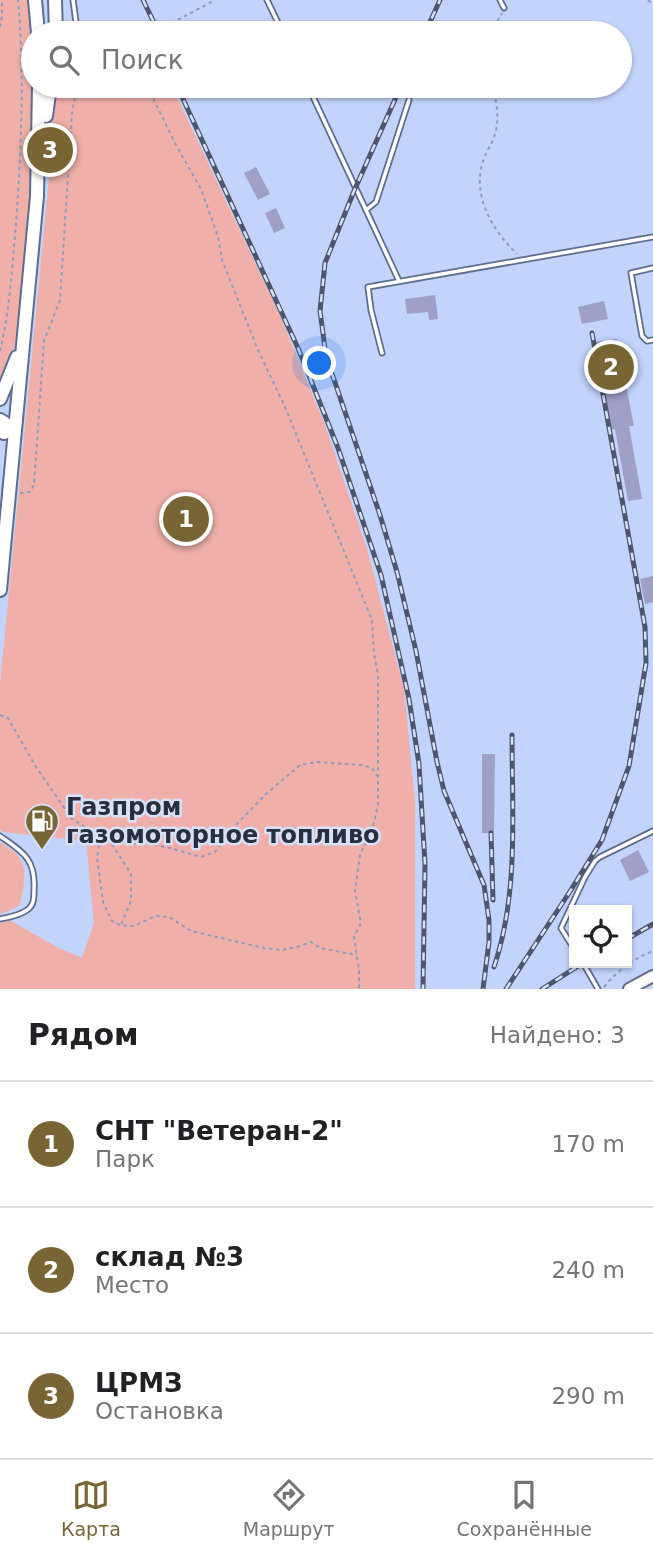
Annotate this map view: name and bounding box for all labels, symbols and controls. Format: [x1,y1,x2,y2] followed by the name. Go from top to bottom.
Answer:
[21,21,632,98] search box
[45,41,83,79] icon: search
[101,45,183,75] text: Поиск
[27,124,73,176] pin: 3
[588,341,634,393] pin: 2
[302,346,336,380] your location
[163,493,209,545] pin: 1
[66,793,380,849] place label: Газпром газомоторное топливо
[23,802,61,851] fuel station icon: Газпром газомоторное топливо
[569,905,632,968] map controls
[569,905,632,968] button: locate
[28,1017,139,1052] text: Рядом
[490,1022,625,1048] text: Найдено: 3
[95,1116,343,1146] text: СНТ "Ветеран-2"
[43,1131,59,1157] text: 1
[551,1131,625,1157] text: 170 m
[95,1146,155,1172] text: Парк
[95,1242,244,1272] text: склад №3
[43,1257,59,1283] text: 2
[551,1257,625,1283] text: 240 m
[95,1272,169,1298] text: Место
[95,1368,183,1398] text: ЦРМЗ
[43,1383,59,1409] text: 3
[551,1383,625,1409] text: 290 m
[95,1398,224,1424] text: Остановка
[61,1476,121,1540] tab: Карта
[243,1476,335,1540] tab: Маршрут
[457,1476,592,1540] tab: Сохранённые

